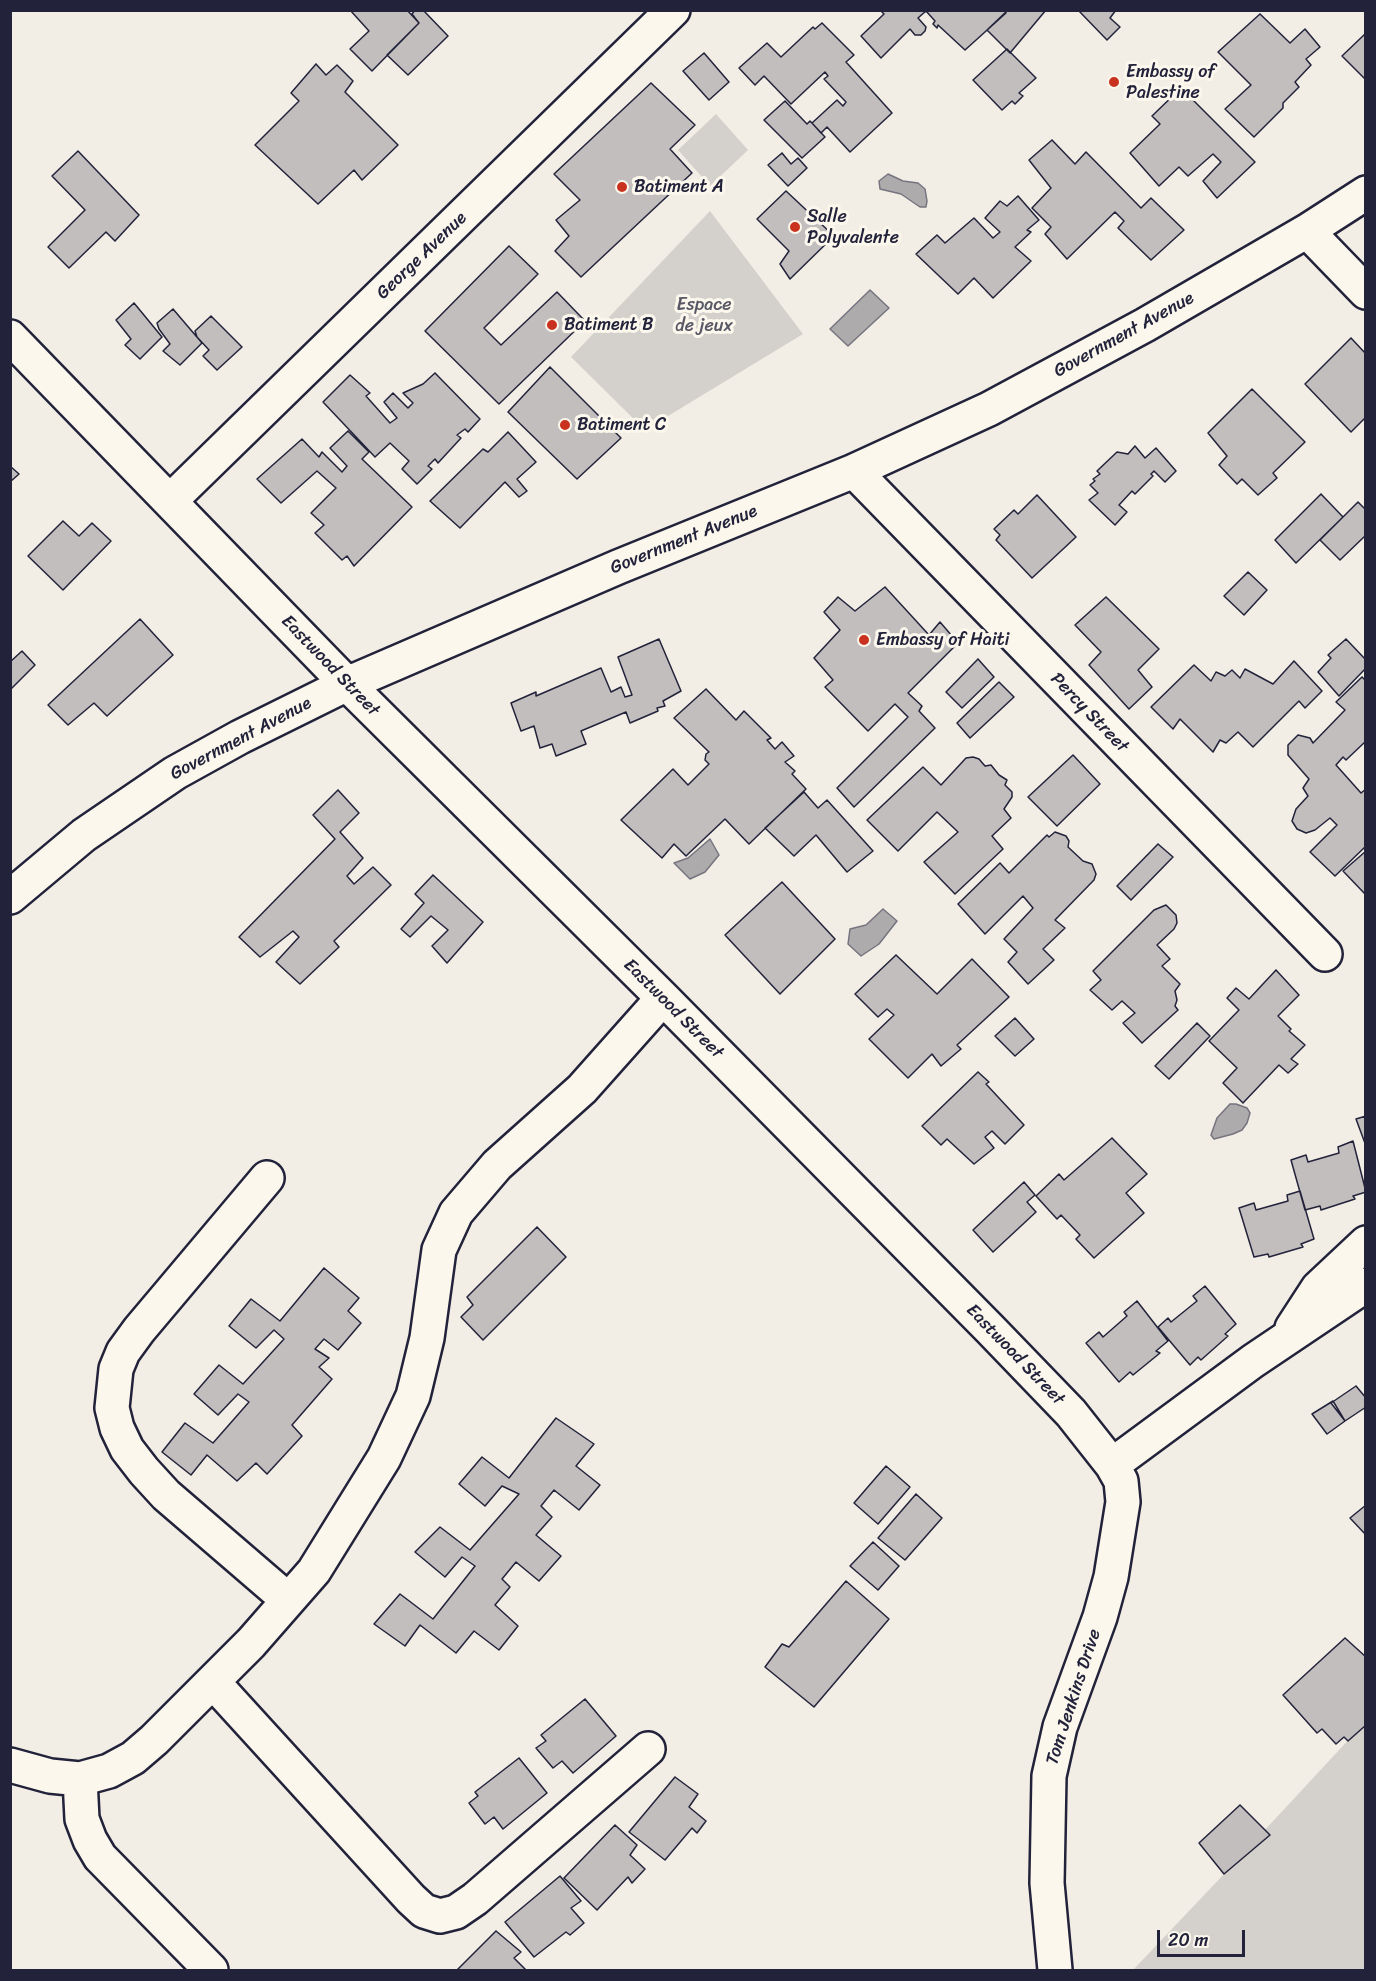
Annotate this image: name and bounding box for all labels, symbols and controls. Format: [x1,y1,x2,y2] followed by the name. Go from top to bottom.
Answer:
[1126,61,1215,104] place label: Embassy of Palestine
[1107,75,1121,89] marker: Embassy of Palestine
[634,176,724,198] place label: Batiment A
[615,180,629,194] marker: Batiment A
[807,206,899,248] place label: Salle Polyvalente
[372,208,472,304] street label: George Avenue
[788,220,802,234] marker: Salle Polyvalente
[1050,288,1198,382] street label: Government Avenue
[675,294,733,336] park label: Espace de jeux
[564,314,653,336] place label: Batiment B
[545,318,559,332] marker: Batiment B
[577,414,666,436] place label: Batiment C
[558,418,572,432] marker: Batiment C
[607,501,761,579] street label: Government Avenue
[276,611,384,721] street label: Eastwood Street
[876,629,1010,651] place label: Embassy of Haiti
[857,633,871,647] marker: Embassy of Haiti
[1046,669,1132,757] street label: Percy Street
[167,693,315,785] street label: Government Avenue
[619,955,727,1063] street label: Eastwood Street
[961,1300,1069,1410] street label: Eastwood Street
[1042,1626,1106,1768] street label: Tom Jenkins Drive
[1160,1918,1248,1956] scale bar
[1168,1924,1208,1956] text: 20 m

